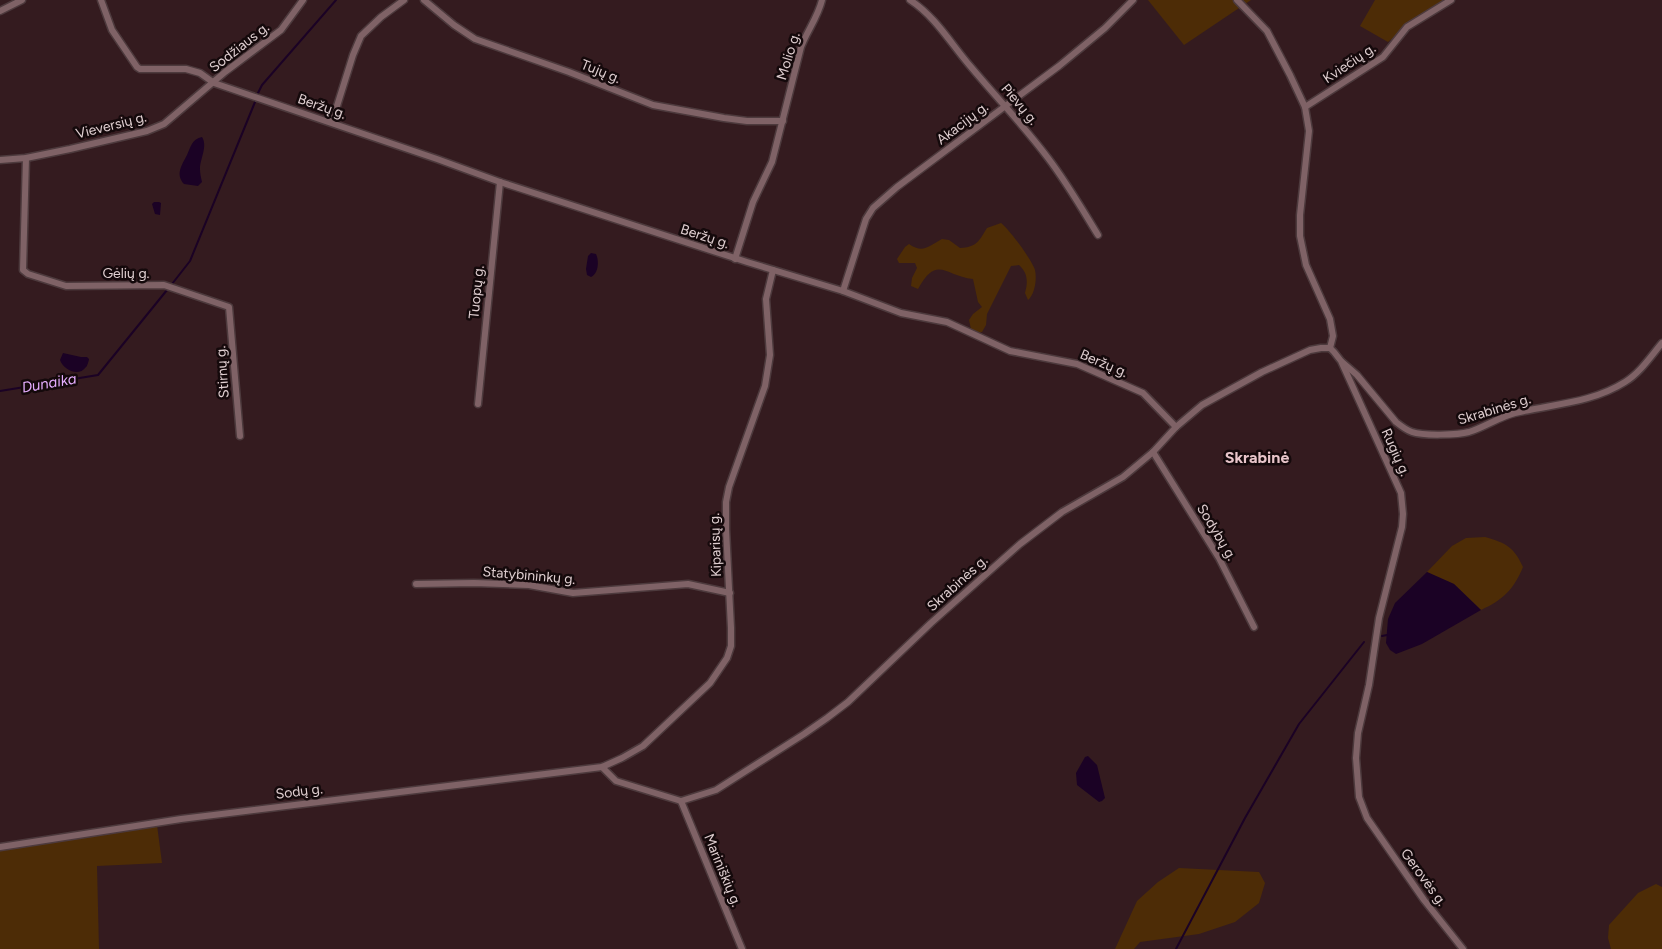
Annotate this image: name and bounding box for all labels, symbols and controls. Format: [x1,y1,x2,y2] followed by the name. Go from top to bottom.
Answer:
[206,19,273,76] street label: Sodžiaus g.
[773,30,804,82] street label: Molio g.
[1320,40,1379,87] street label: Kviečių g.
[579,56,623,87] street label: Tujų g.
[998,80,1042,128] street label: Pievų g.
[295,90,348,123] street label: Beržų g.
[933,98,992,148] street label: Akacijų g.
[74,108,148,142] street label: Vieversių g.
[678,221,731,252] street label: Beržų g.
[465,264,488,320] street label: Tuopų g.
[102,265,150,282] street label: Gėlių g.
[212,345,233,399] street label: Stirnų g.
[1077,346,1130,381] street label: Beržų g.
[20,369,78,397] water label: Dunaika
[1456,390,1533,429] street label: Skrabinės g.
[1378,426,1414,479] street label: Rugių g.
[1225,448,1289,467] district label: Skrabinė
[1193,501,1240,564] street label: Sodybų g.
[706,513,725,577] street label: Kiparisų g.
[924,552,991,615] street label: Skrabinės g.
[482,563,576,588] street label: Statybininkų g.
[275,780,324,803] street label: Sodų g.
[700,831,745,909] street label: Mariniškių g.
[1397,845,1450,909] street label: Gerovės g.

